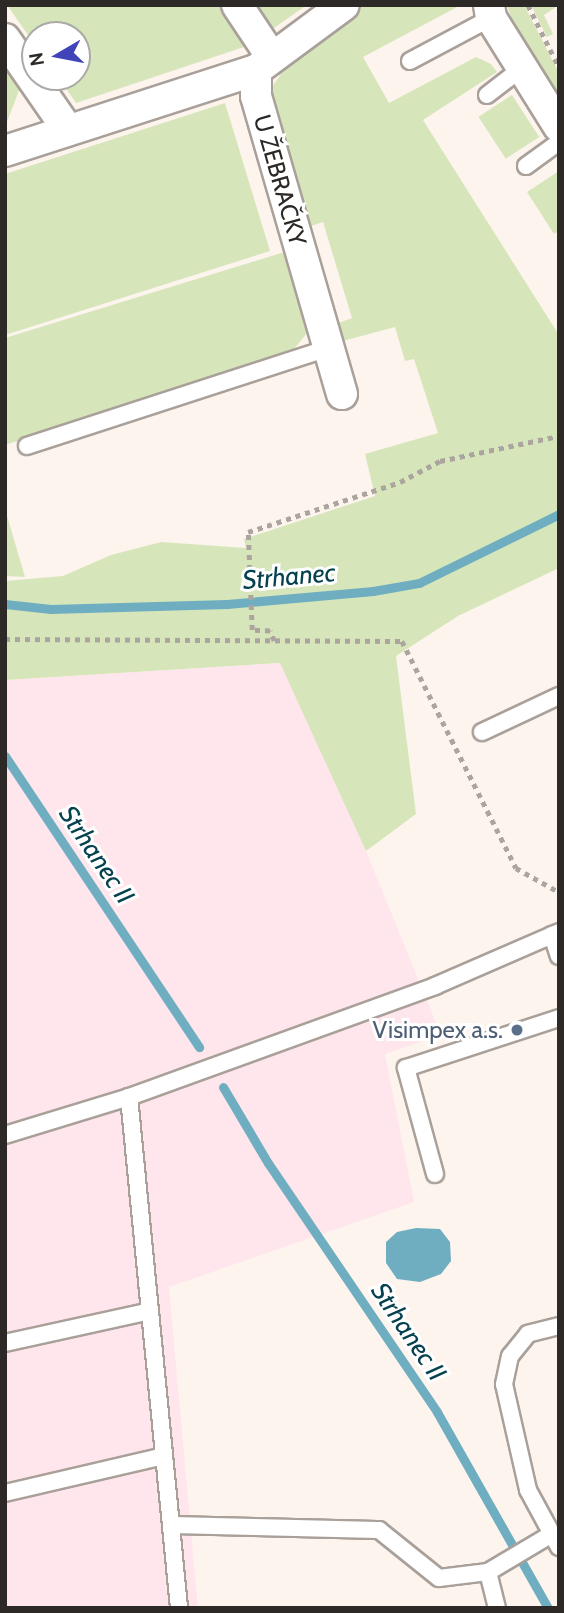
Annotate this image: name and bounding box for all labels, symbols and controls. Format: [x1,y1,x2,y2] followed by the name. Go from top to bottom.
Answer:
[21,21,91,91] north arrow
[24,51,49,68] text: N
[248,111,312,249] street label: U ŽEBRAČKY
[241,557,337,597] water label: Strhanec
[52,800,140,910] water label: Strhanec II
[372,1016,503,1044] place label: Visimpex a.s.
[509,1022,525,1038] marker: Visimpex a.s.
[364,1277,452,1387] water label: Strhanec II

